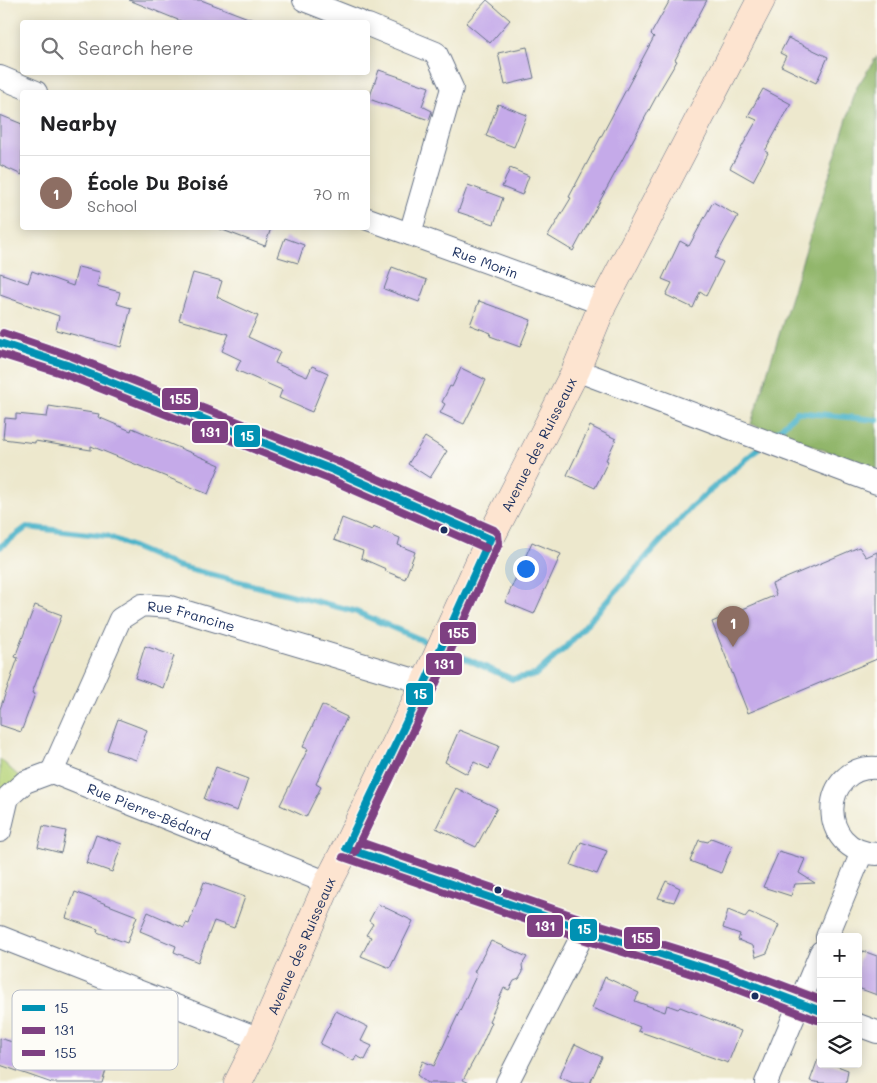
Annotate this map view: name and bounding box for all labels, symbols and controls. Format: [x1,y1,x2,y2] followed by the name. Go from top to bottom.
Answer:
[20,20,370,75] search box
[38,34,66,62] icon: search
[78,35,194,60] text: Search here
[40,109,117,136] text: Nearby
[87,170,228,195] text: École Du Boisé
[52,183,60,204] text: 1
[313,183,350,204] text: 70 m
[87,195,137,216] text: School
[450,241,521,282] street label: Rue Morin
[496,374,580,515] street label: Avenue des Ruisseaux
[161,387,199,411] line badge: 155
[169,389,191,408] text: 155
[191,420,229,444] line badge: 131
[200,422,220,441] text: 131
[233,424,261,448] line badge: 15
[240,426,254,445] text: 15
[439,525,449,535] unlabelled marker
[513,556,539,582] your location
[147,596,237,635] street label: Rue Francine
[717,606,749,647] pin: 1
[439,621,477,645] line badge: 155
[447,623,469,642] text: 155
[425,652,463,676] line badge: 131
[434,654,454,673] text: 131
[405,682,434,706] line badge: 15
[413,684,427,703] text: 15
[85,778,213,844] street label: Rue Pierre-Bédard
[262,873,339,1018] street label: Avenue des Ruisseaux
[493,885,503,895] unlabelled marker
[526,914,564,938] line badge: 131
[535,916,555,935] text: 131
[569,918,598,942] line badge: 15
[577,919,591,938] text: 15
[623,926,661,950] line badge: 155
[631,928,653,947] text: 155
[817,933,862,1068] map controls
[817,933,862,978] button: +
[817,978,862,1023] button: −
[12,990,178,1070] legend
[750,991,760,1001] unlabelled marker
[54,998,68,1017] text: 15
[54,1020,75,1039] text: 131
[817,1023,862,1068] button: layers
[54,1043,77,1062] text: 155

